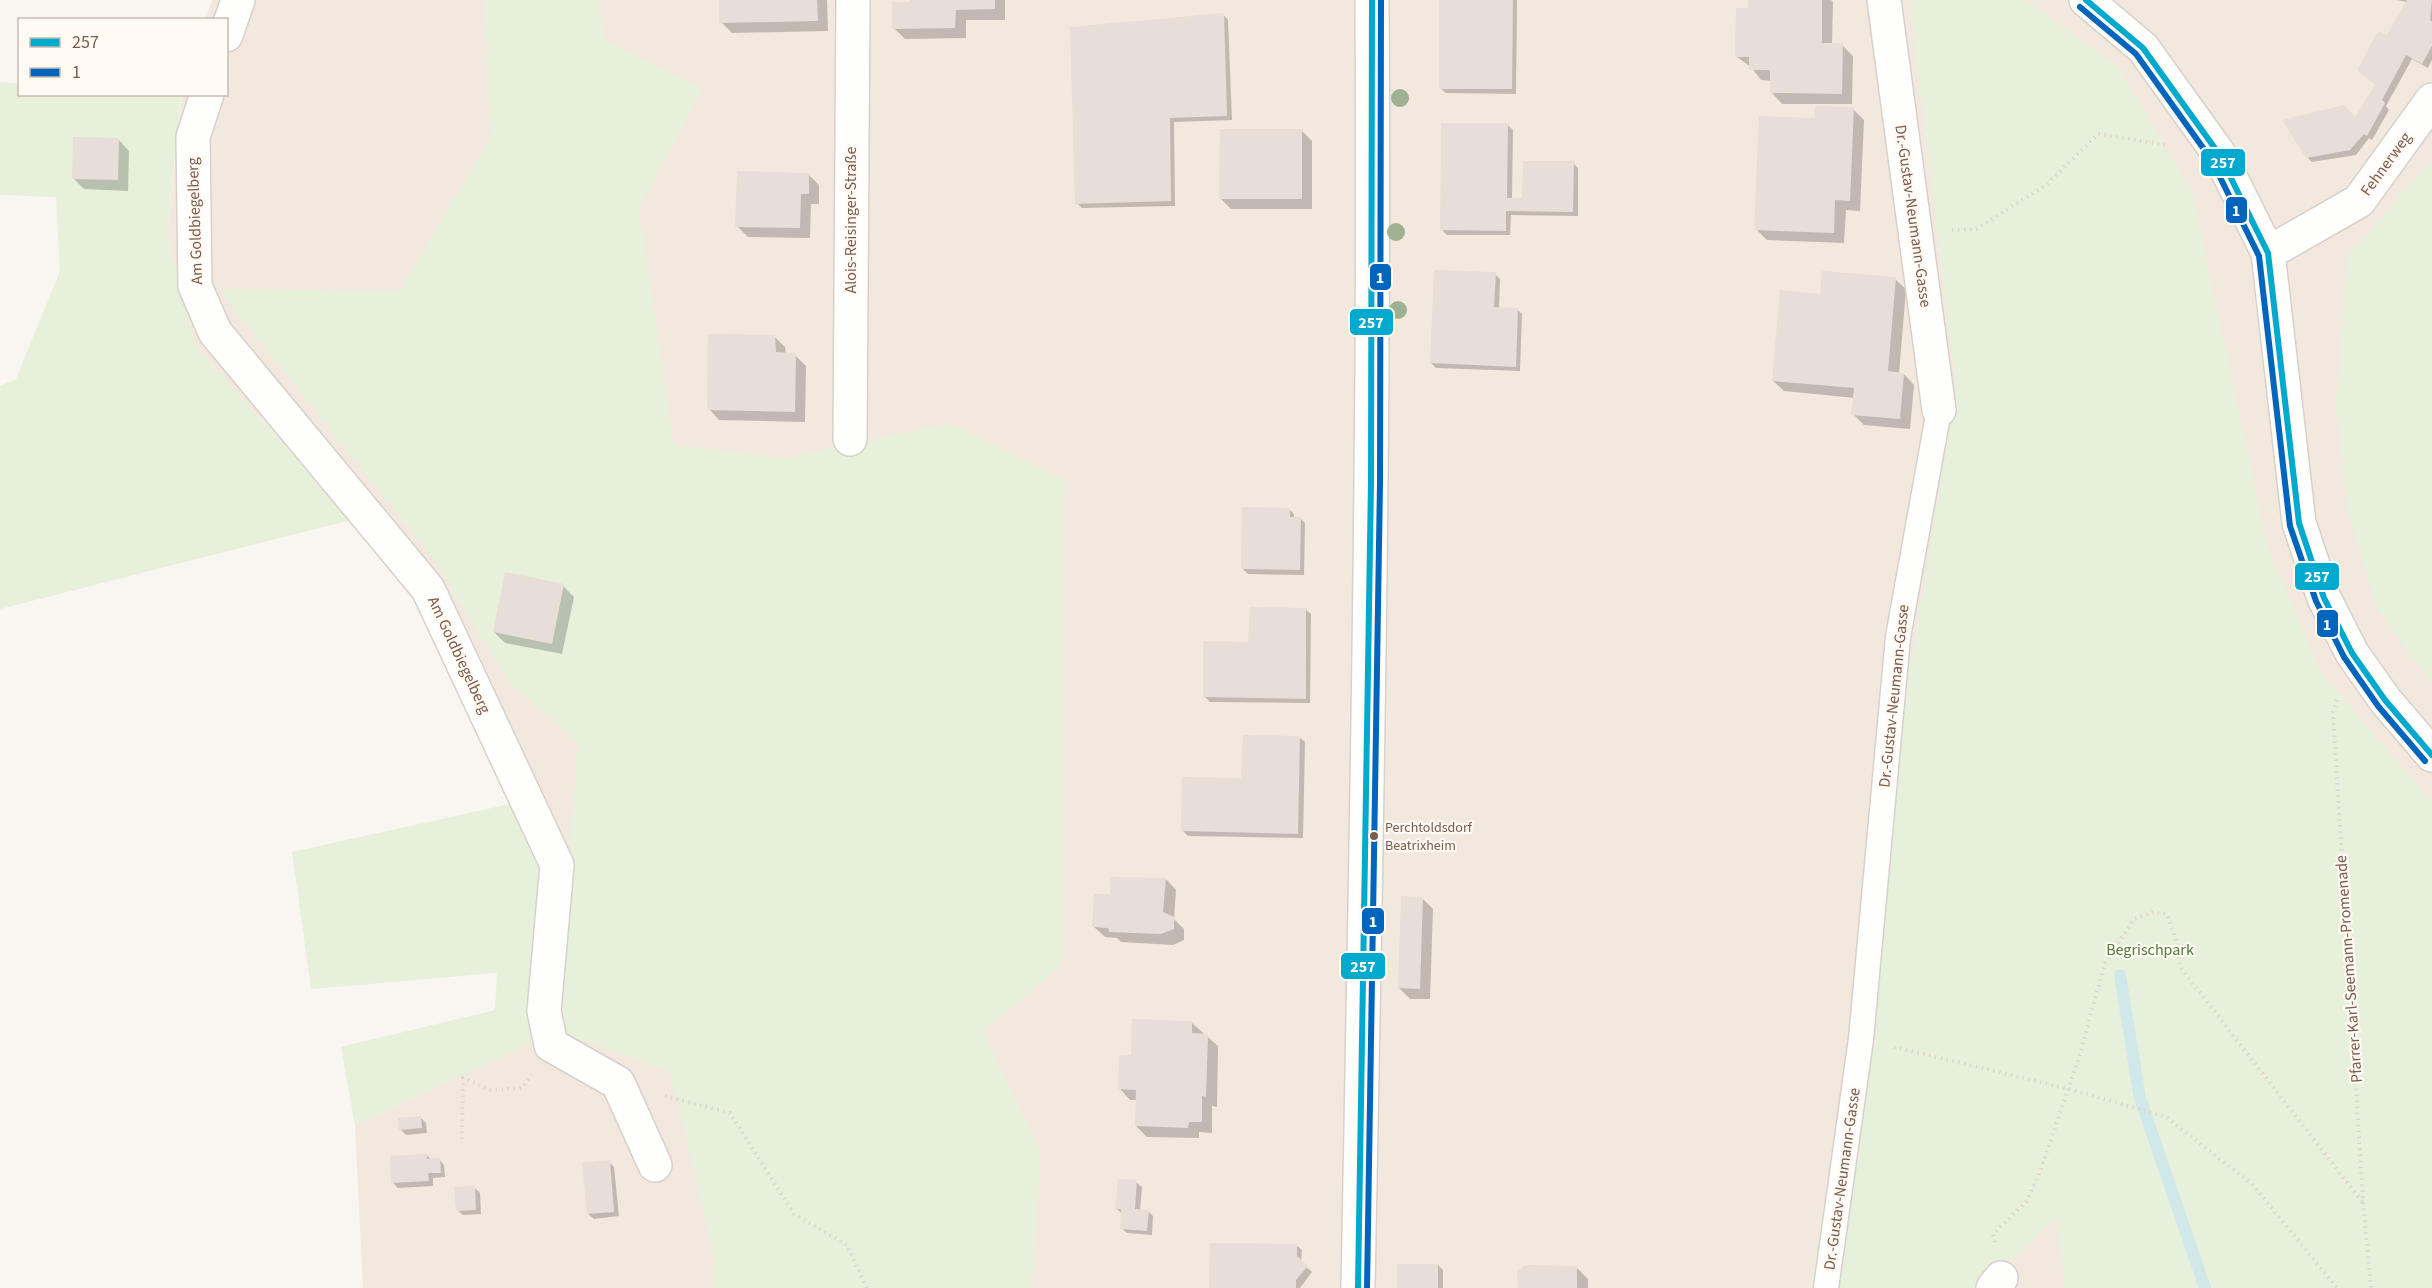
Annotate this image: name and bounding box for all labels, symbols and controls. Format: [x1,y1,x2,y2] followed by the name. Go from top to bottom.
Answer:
[18,18,228,96] legend
[72,30,99,55] text: 257
[72,60,81,85] text: 1
[1889,123,1937,309] street label: Dr.-Gustav-Neumann-Gasse
[2355,128,2417,200] street label: Fehnerweg
[840,146,862,294] street label: Alois-Reisinger-Straße
[2200,148,2246,177] line badge: 257
[2210,152,2236,174] text: 257
[182,157,208,285] street label: Am Goldbiegelberg
[2225,196,2248,224] line badge: 1
[2232,200,2240,222] text: 1
[1369,263,1392,291] line badge: 1
[1376,267,1384,289] text: 1
[1349,308,1394,336] line badge: 257
[1358,312,1384,334] text: 257
[2294,562,2340,591] line badge: 257
[2304,566,2330,588] text: 257
[422,593,496,717] street label: Am Goldbiegelberg
[1873,603,1915,789] street label: Dr.-Gustav-Neumann-Gasse
[2316,609,2339,638] line badge: 1
[2323,614,2331,636] text: 1
[1385,818,1473,856] place label: Perchtoldsdorf Beatrixheim
[1368,830,1380,842] marker: Perchtoldsdorf Beatrixheim
[2330,854,2368,1084] street label: Pfarrer-Karl-Seemann-Promenade
[1361,907,1385,935] line badge: 1
[1369,911,1377,933] text: 1
[2106,939,2194,961] park label: Begrischpark
[1340,952,1386,980] line badge: 257
[1350,956,1376,978] text: 257
[1818,1086,1866,1272] street label: Dr.-Gustav-Neumann-Gasse

